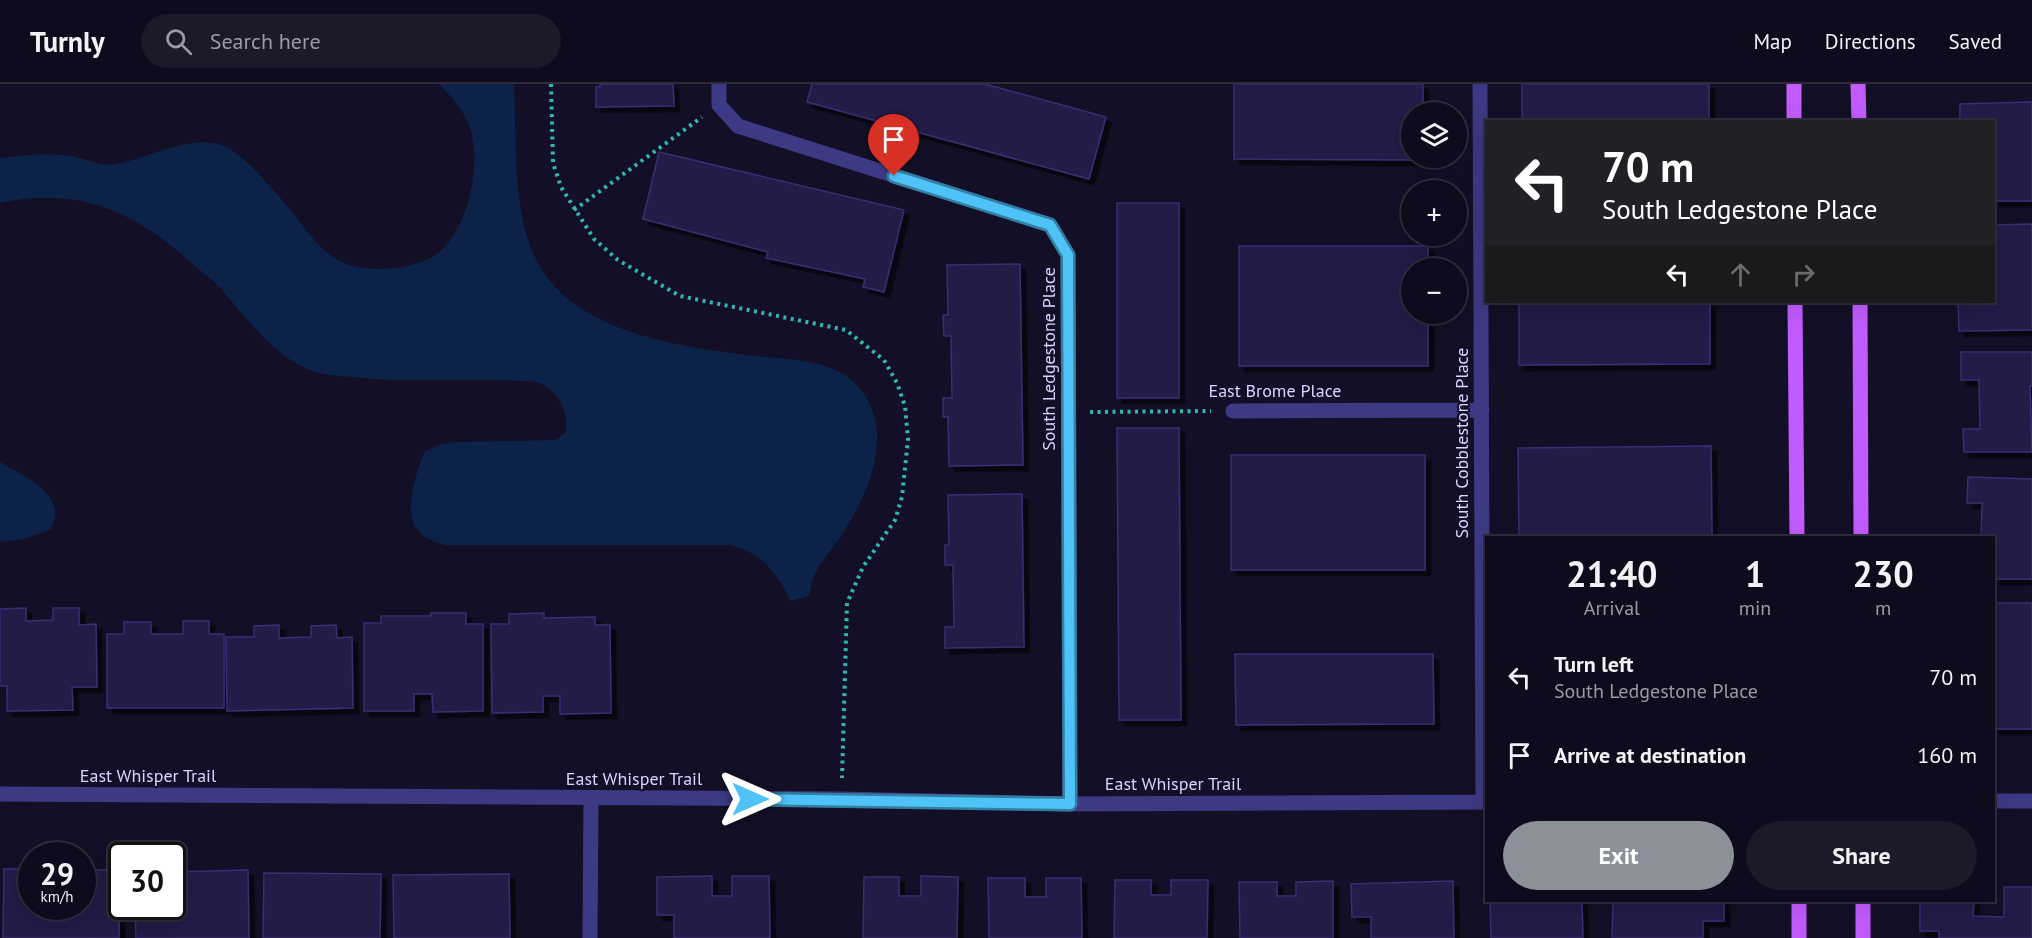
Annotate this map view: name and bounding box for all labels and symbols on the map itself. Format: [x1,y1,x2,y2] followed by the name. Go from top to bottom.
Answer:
[868,114,919,176] pin
[1037,267,1060,451] street label: South Ledgestone Place
[1450,348,1473,538] street label: South Cobblestone Place
[1208,379,1342,402] street label: East Brome Place
[80,764,217,787] street label: East Whisper Trail
[566,767,703,790] street label: East Whisper Trail
[718,767,782,831] position arrow
[1105,772,1242,795] street label: East Whisper Trail
[108,842,186,920] speed limit sign: 30

